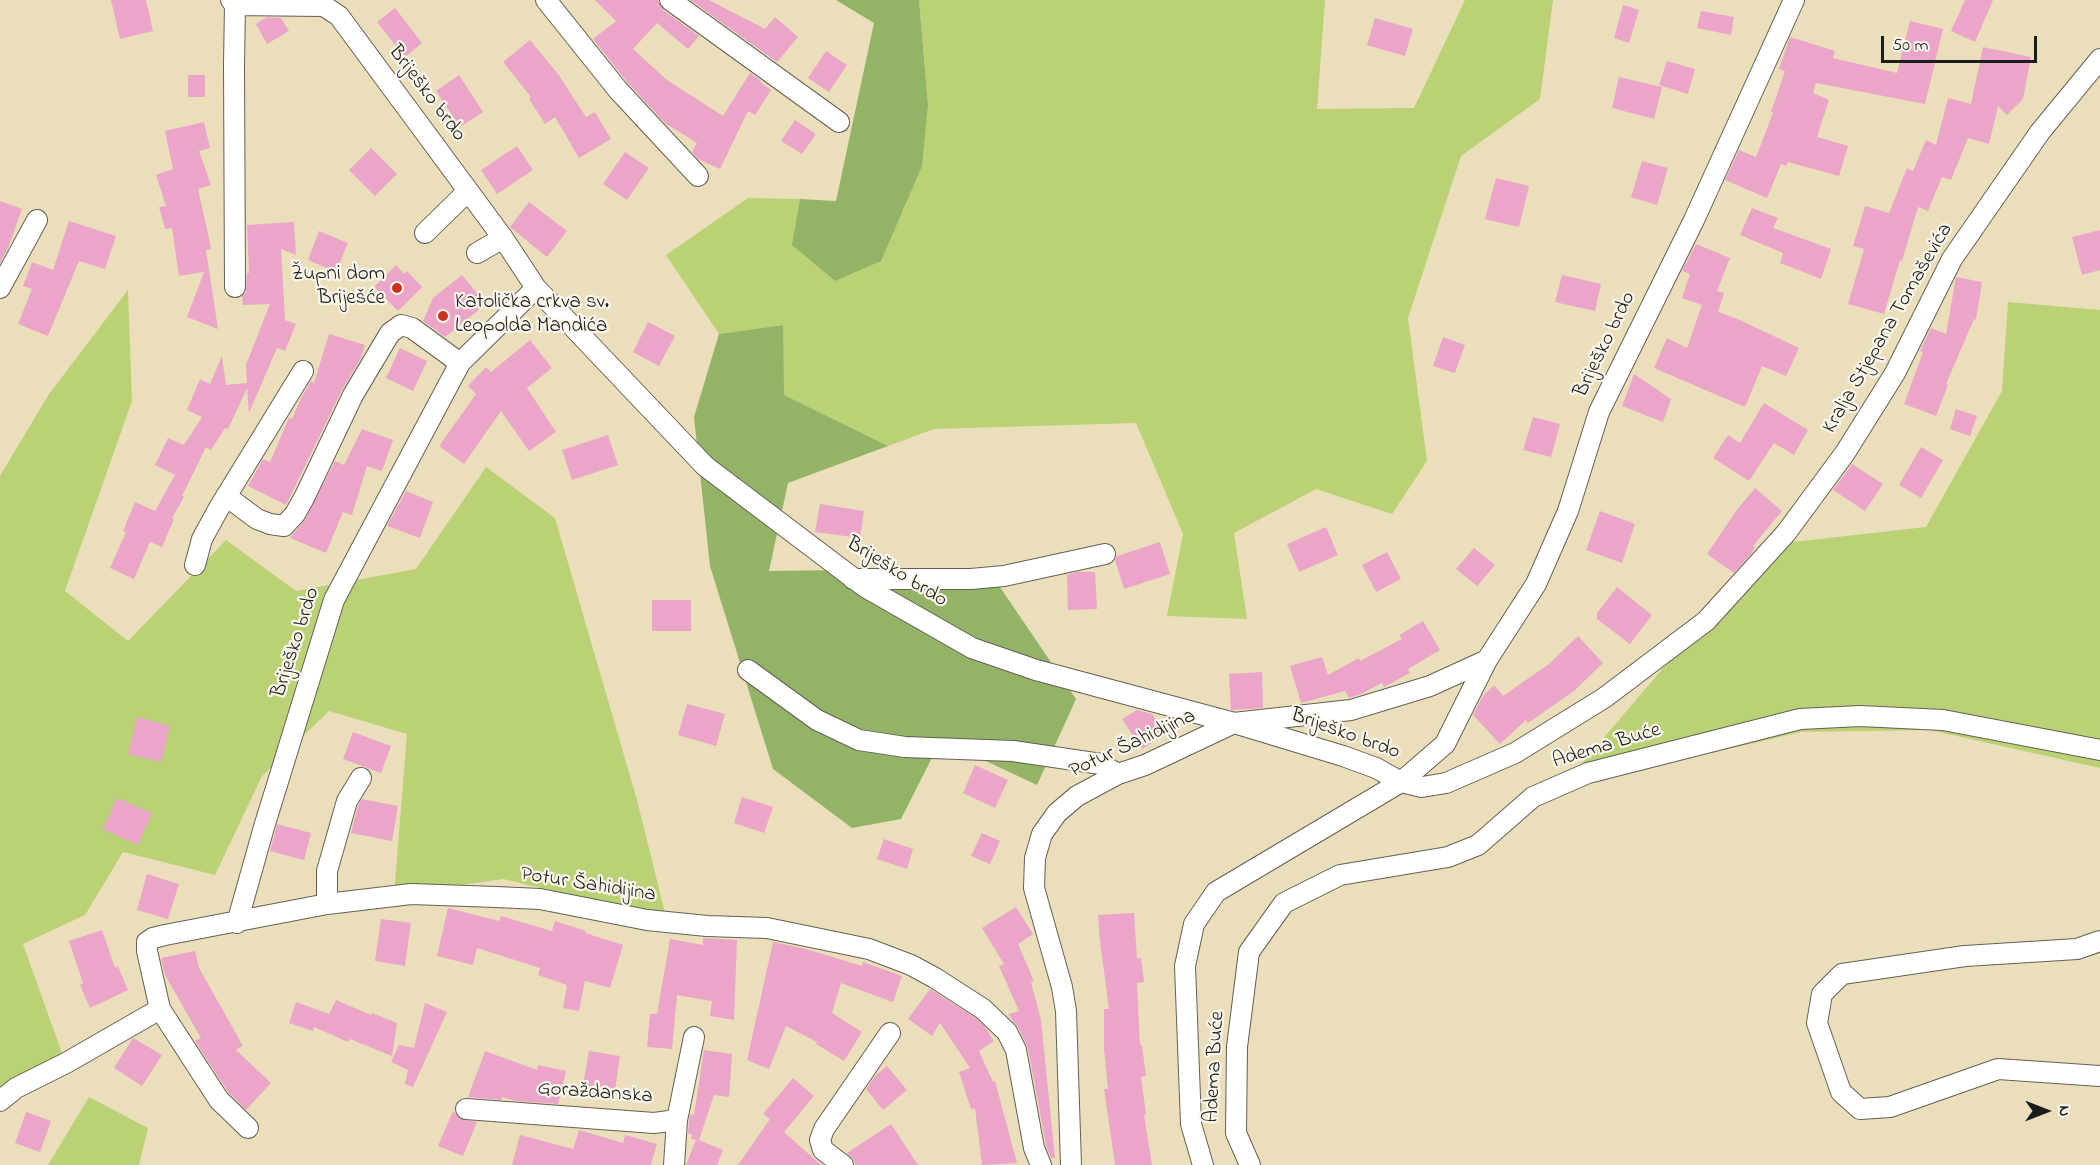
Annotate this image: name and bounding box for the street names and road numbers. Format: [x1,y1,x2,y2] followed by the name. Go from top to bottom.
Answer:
[382,41,470,147] street label: Briješko brdo
[1818,219,1960,439] street label: Kralja Stjepana Tomaševića
[1570,288,1642,402] street label: Briješko brdo
[841,532,951,614] street label: Briješko brdo
[267,585,327,701] street label: Briješko brdo
[1287,704,1403,766] street label: Briješko brdo
[1066,705,1200,785] street label: Potur Šahidijina
[1550,719,1664,775] street label: Adema Buće
[519,863,657,909] street label: Potur Šahidijina
[1200,1010,1232,1124] street label: Adema Buće
[537,1077,653,1111] street label: Goraždanska

